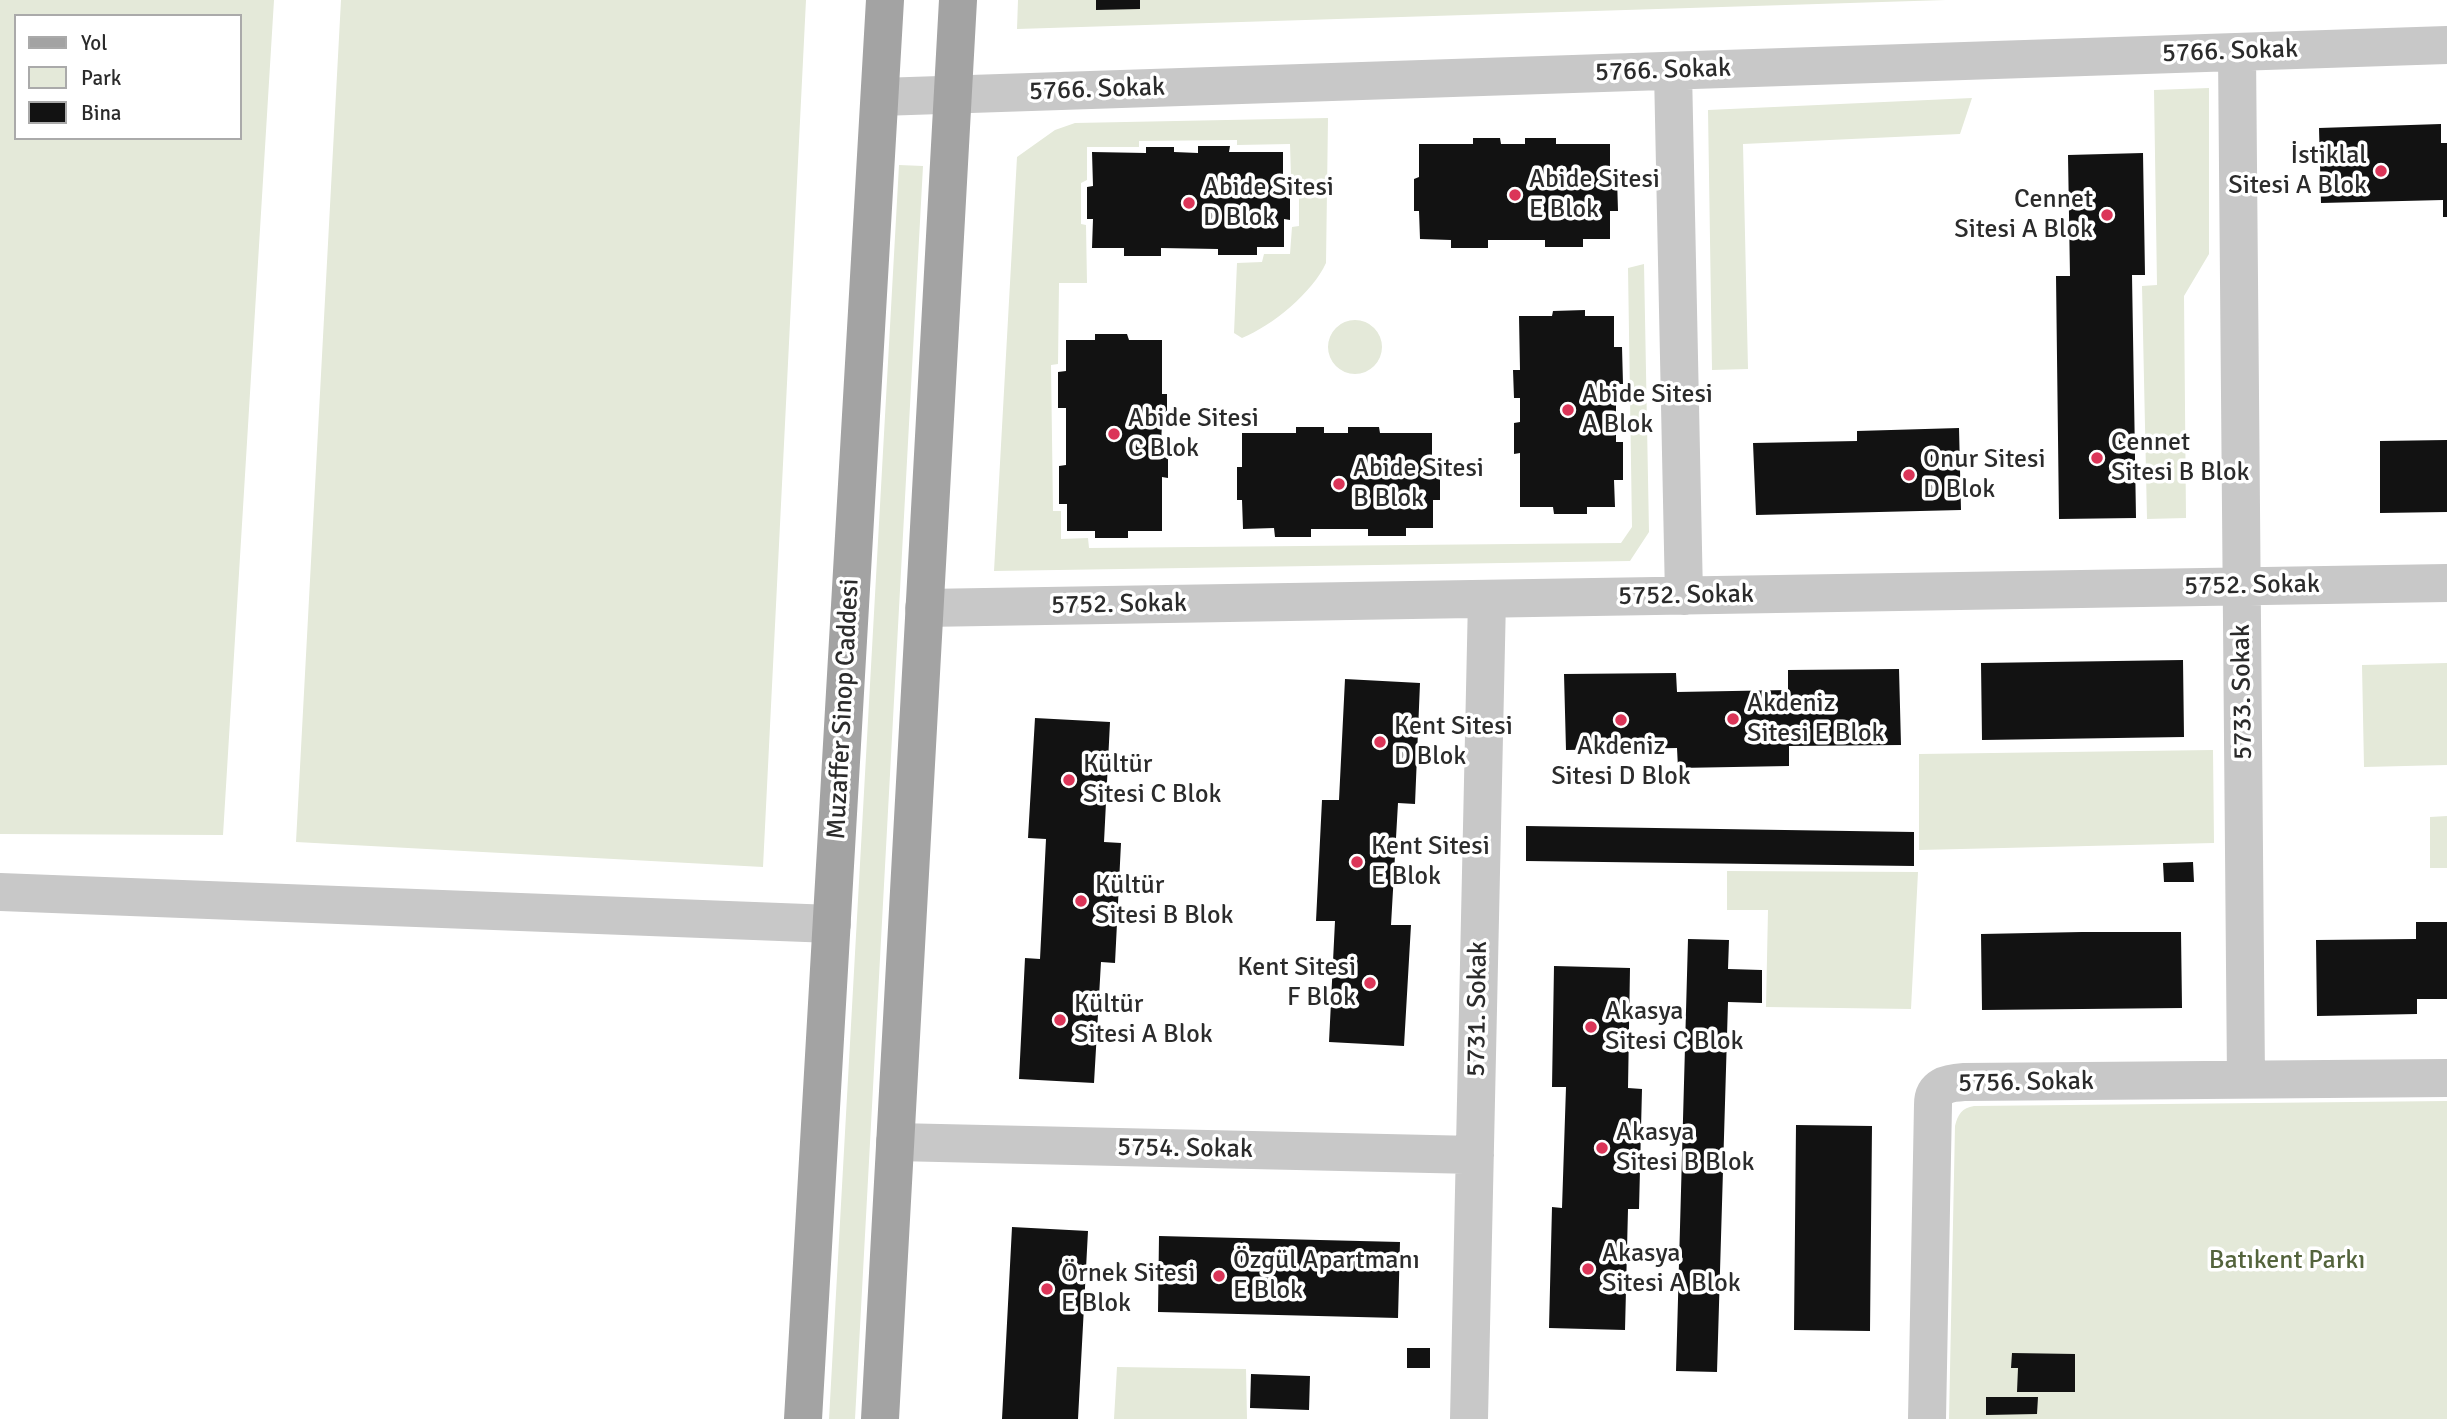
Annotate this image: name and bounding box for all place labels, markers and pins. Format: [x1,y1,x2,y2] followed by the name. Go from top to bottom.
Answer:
[2228,140,2367,202] place label: İstiklal Sitesi A Blok
[2373,163,2389,179] marker: İstiklal Sitesi A Blok
[1529,164,1660,226] place label: Abide Sitesi E Blok
[1203,172,1334,234] place label: Abide Sitesi D Blok
[1954,184,2093,246] place label: Cennet Sitesi A Blok
[1507,187,1523,203] marker: Abide Sitesi E Blok
[1181,195,1197,211] marker: Abide Sitesi D Blok
[2099,207,2115,223] marker: Cennet Sitesi A Blok
[1582,379,1713,440] place label: Abide Sitesi A Blok
[1560,402,1576,418] marker: Abide Sitesi A Blok
[1128,403,1259,464] place label: Abide Sitesi C Blok
[1106,426,1122,442] marker: Abide Sitesi C Blok
[2111,427,2250,488] place label: Cennet Sitesi B Blok
[1923,444,2046,505] place label: Onur Sitesi D Blok
[2089,450,2105,466] marker: Cennet Sitesi B Blok
[1353,453,1484,514] place label: Abide Sitesi B Blok
[1901,467,1917,483] marker: Onur Sitesi D Blok
[1331,476,1347,492] marker: Abide Sitesi B Blok
[1747,688,1885,750] place label: Akdeniz Sitesi E Blok
[1394,711,1513,772] place label: Kent Sitesi D Blok
[1725,711,1741,727] marker: Akdeniz Sitesi E Blok
[1613,712,1629,728] marker: Akdeniz Sitesi D Blok
[1551,731,1691,792] place label: Akdeniz Sitesi D Blok
[1372,734,1388,750] marker: Kent Sitesi D Blok
[1083,749,1221,810] place label: Kültür Sitesi C Blok
[1061,772,1077,788] marker: Kültür Sitesi C Blok
[1371,831,1490,892] place label: Kent Sitesi E Blok
[1349,854,1365,870] marker: Kent Sitesi E Blok
[1095,870,1234,931] place label: Kültür Sitesi B Blok
[1073,893,1089,909] marker: Kültür Sitesi B Blok
[1237,952,1356,1014] place label: Kent Sitesi F Blok
[1362,975,1378,991] marker: Kent Sitesi F Blok
[1074,989,1213,1050] place label: Kültür Sitesi A Blok
[1605,996,1743,1058] place label: Akasya Sitesi C Blok
[1052,1012,1068,1028] marker: Kültür Sitesi A Blok
[1583,1019,1599,1035] marker: Akasya Sitesi C Blok
[1616,1117,1755,1178] place label: Akasya Sitesi B Blok
[1594,1140,1610,1156] marker: Akasya Sitesi B Blok
[1602,1238,1741,1300] place label: Akasya Sitesi A Blok
[1233,1245,1420,1306] place label: Özgül Apartmanı E Blok
[1061,1258,1195,1320] place label: Örnek Sitesi E Blok
[1580,1261,1596,1277] marker: Akasya Sitesi A Blok
[1211,1268,1227,1284] marker: Özgül Apartmanı E Blok
[1039,1281,1055,1297] marker: Örnek Sitesi E Blok

